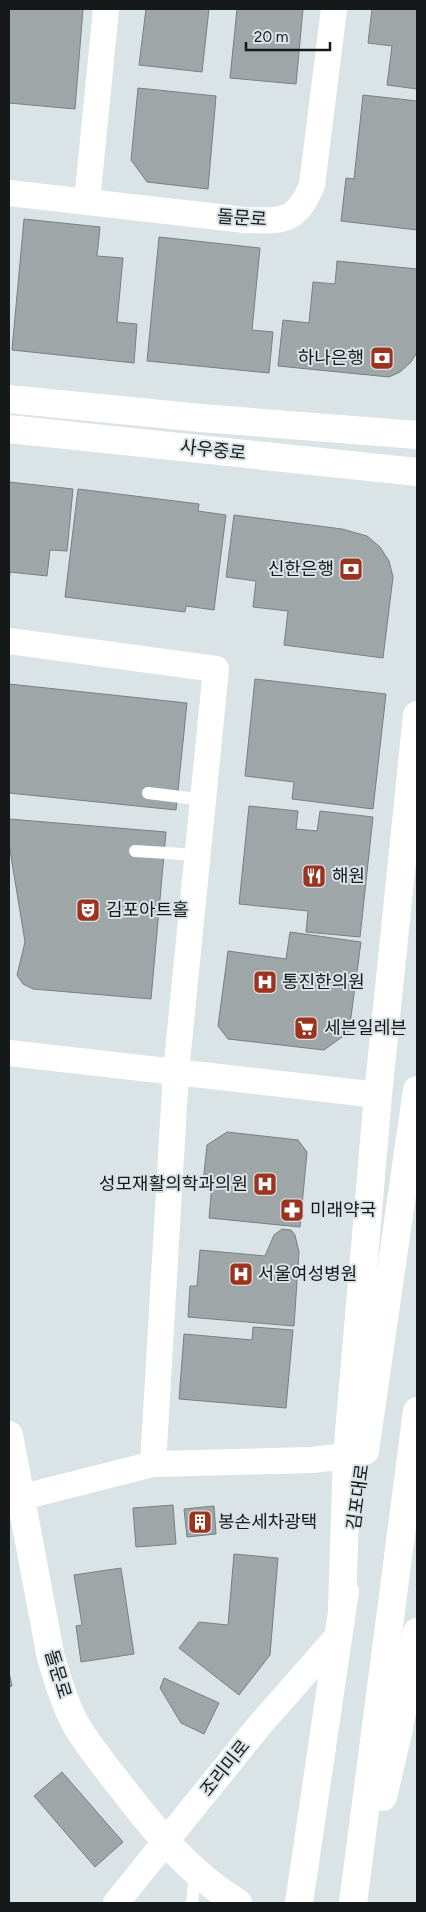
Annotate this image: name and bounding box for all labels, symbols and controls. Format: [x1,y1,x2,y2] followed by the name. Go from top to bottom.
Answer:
[246,20,330,52] scale bar
[254,28,288,46] text: 20 m
[216,205,268,231] street label: 돌문로
[369,345,395,371] bank icon: 하나은행
[298,347,364,369] place label: 하나은행
[179,436,247,464] street label: 사우중로
[338,556,364,582] bank icon: 신한은행
[268,558,334,580] place label: 신한은행
[301,863,327,889] restaurant icon: 해원
[332,865,365,887] place label: 해원
[75,897,101,923] theatre icon: 김포아트홀
[106,899,189,921] place label: 김포아트홀
[252,969,278,995] hospital icon: 통진한의원
[282,971,365,993] place label: 통진한의원
[293,1015,319,1041] supermarket icon: 세븐일레븐
[324,1017,407,1039] place label: 세븐일레븐
[252,1171,278,1197] hospital icon: 성모재활의학과의원
[99,1173,248,1195] place label: 성모재활의학과의원
[279,1197,305,1223] pharmacy icon: 미래약국
[310,1199,376,1221] place label: 미래약국
[228,1261,254,1287] hospital icon: 서울여성병원
[258,1263,357,1285] place label: 서울여성병원
[342,1463,374,1531] street label: 김포대로
[187,1509,213,1535] building icon: 봉손세차광택
[218,1511,317,1533] place label: 봉손세차광택
[40,1647,76,1701] street label: 돌문로
[196,1735,254,1801] street label: 조리미로

